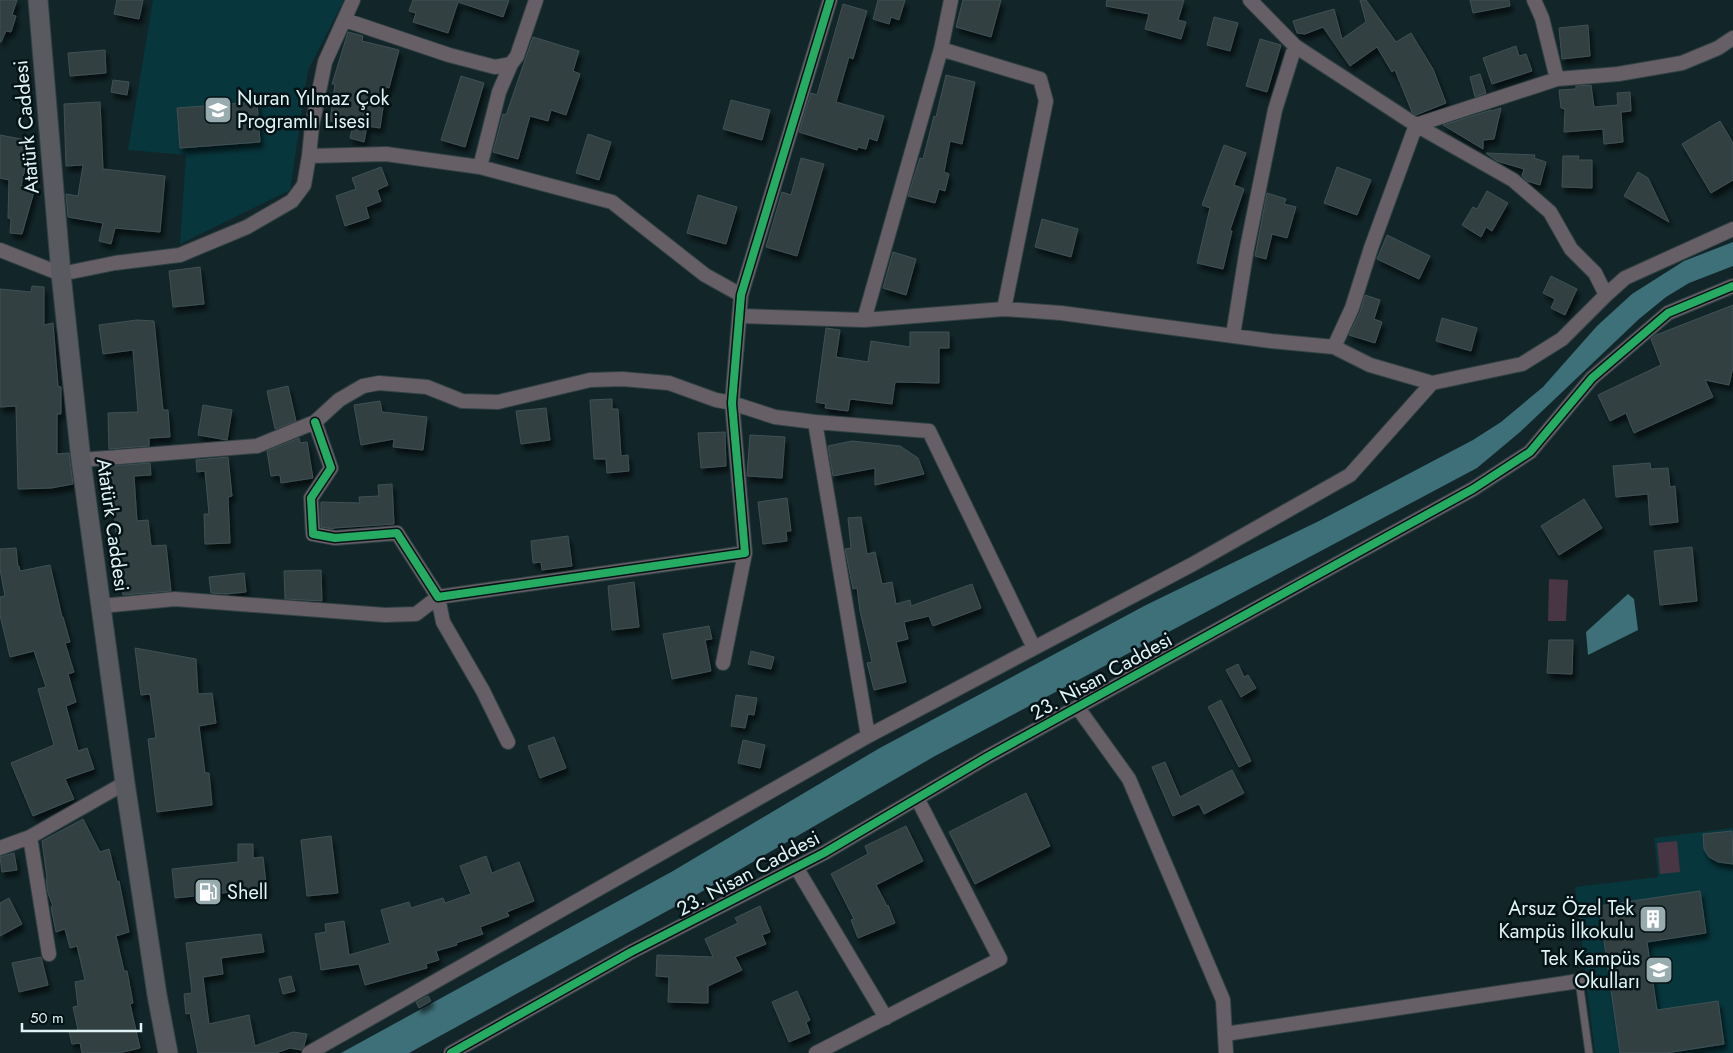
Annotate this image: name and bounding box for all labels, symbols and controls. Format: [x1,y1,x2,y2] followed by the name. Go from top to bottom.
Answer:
[6,59,47,195] street label: Atatürk Caddesi
[237,84,389,136] place label: Nuran Yılmaz Çok Programlı Lisesi
[203,95,233,125] school or university icon: Nuran Yılmaz Çok Programlı Lisesi
[89,457,136,594] street label: Atatürk Caddesi
[1025,625,1178,728] street label: 23. Nisan Caddesi
[671,823,825,923] street label: 23. Nisan Caddesi
[193,877,223,907] fuel station icon: Shell
[227,878,268,907] place label: Shell
[1498,894,1634,946] place label: Arsuz Özel Tek Kampüs İlkokulu
[1638,904,1668,934] building icon: Arsuz Özel Tek Kampüs İlkokulu
[1541,944,1640,996] place label: Tek Kampüs Okulları
[1644,955,1674,985] school or university icon: Tek Kampüs Okulları
[22,1000,141,1032] scale bar
[30,1007,64,1029] text: 50 m

